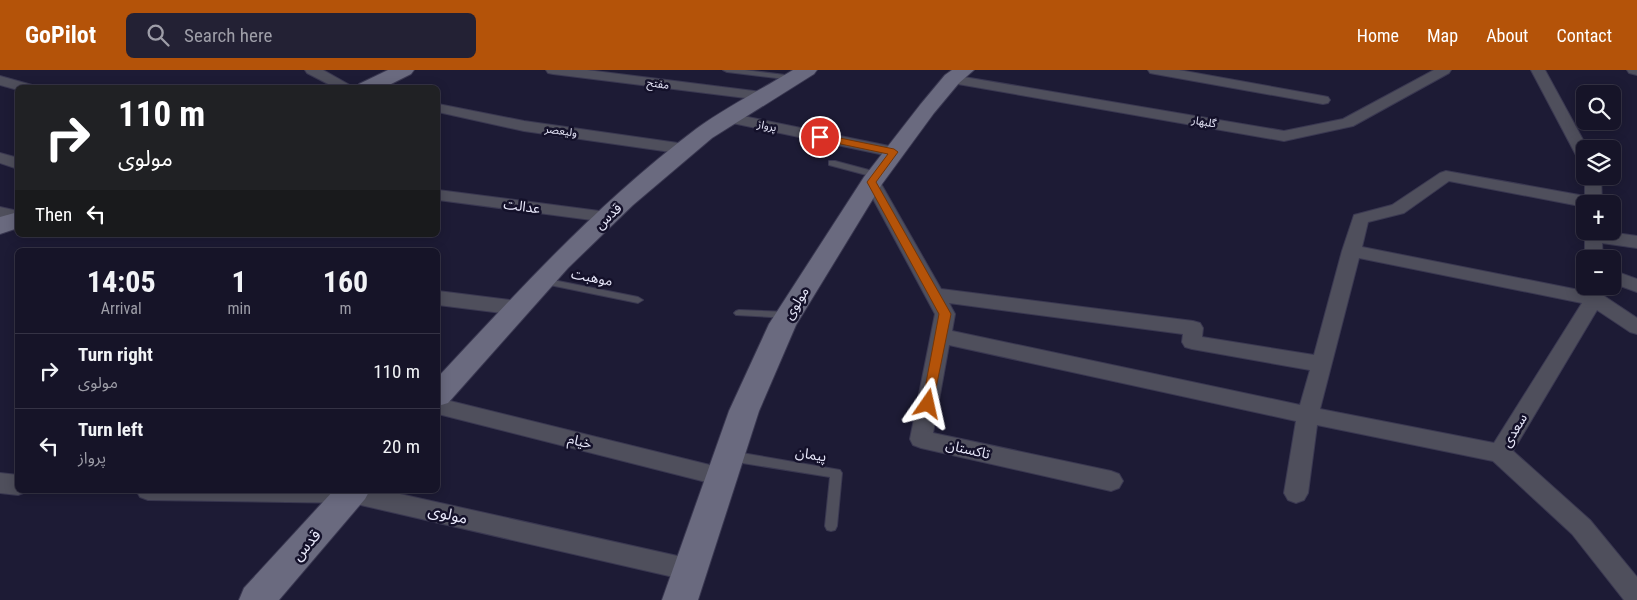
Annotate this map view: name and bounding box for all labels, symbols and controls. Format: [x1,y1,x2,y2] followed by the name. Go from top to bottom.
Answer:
[126,13,476,58] search box
[25,21,96,49] text: GoPilot
[144,21,172,49] icon: search
[184,24,272,47] text: Search here
[1357,25,1399,46] text: Home
[1427,25,1458,46] text: Map
[1486,25,1528,46] text: About
[1556,25,1612,46] text: Contact
[646,76,670,93] street label: مفتح
[1576,85,1621,295] map controls
[1576,85,1621,130] button: search
[118,94,205,135] text: 110 m
[35,105,100,170] icon: right
[1190,113,1218,131] street label: گلبهار
[799,116,841,158] pin
[755,117,778,135] street label: پرواز
[543,122,578,140] street label: ولیعصر
[806,123,834,151] icon: arrive
[1576,140,1621,185] button: layers
[118,146,173,171] text: مولوی
[1576,195,1621,240] button: +
[503,196,541,216] street label: عدالت
[82,200,110,228] icon: left
[591,200,625,233] street label: قدس
[35,203,72,226] text: Then
[1576,250,1621,295] button: −
[87,264,156,299] text: 14:05
[232,264,247,299] text: 1
[323,264,368,299] text: 160
[570,265,614,290] street label: موهبت
[780,284,813,323] street label: مولوی
[101,299,142,318] text: Arrival
[227,299,251,318] text: min
[339,299,351,318] text: m
[78,343,153,366] text: Turn right
[35,357,63,385] icon: right
[373,360,420,383] text: 110 m
[78,373,118,392] text: مولوی
[901,377,953,429] position arrow
[1498,410,1531,450] street label: سعدی
[78,418,143,441] text: Turn left
[566,430,594,455] street label: خیام
[35,432,63,460] icon: left
[383,435,420,458] text: 20 m
[944,436,992,463] street label: تاکستان
[794,444,828,466] street label: پیمان
[78,448,106,467] text: پرواز
[426,500,470,528] street label: مولوی
[287,526,325,564] street label: قدس

